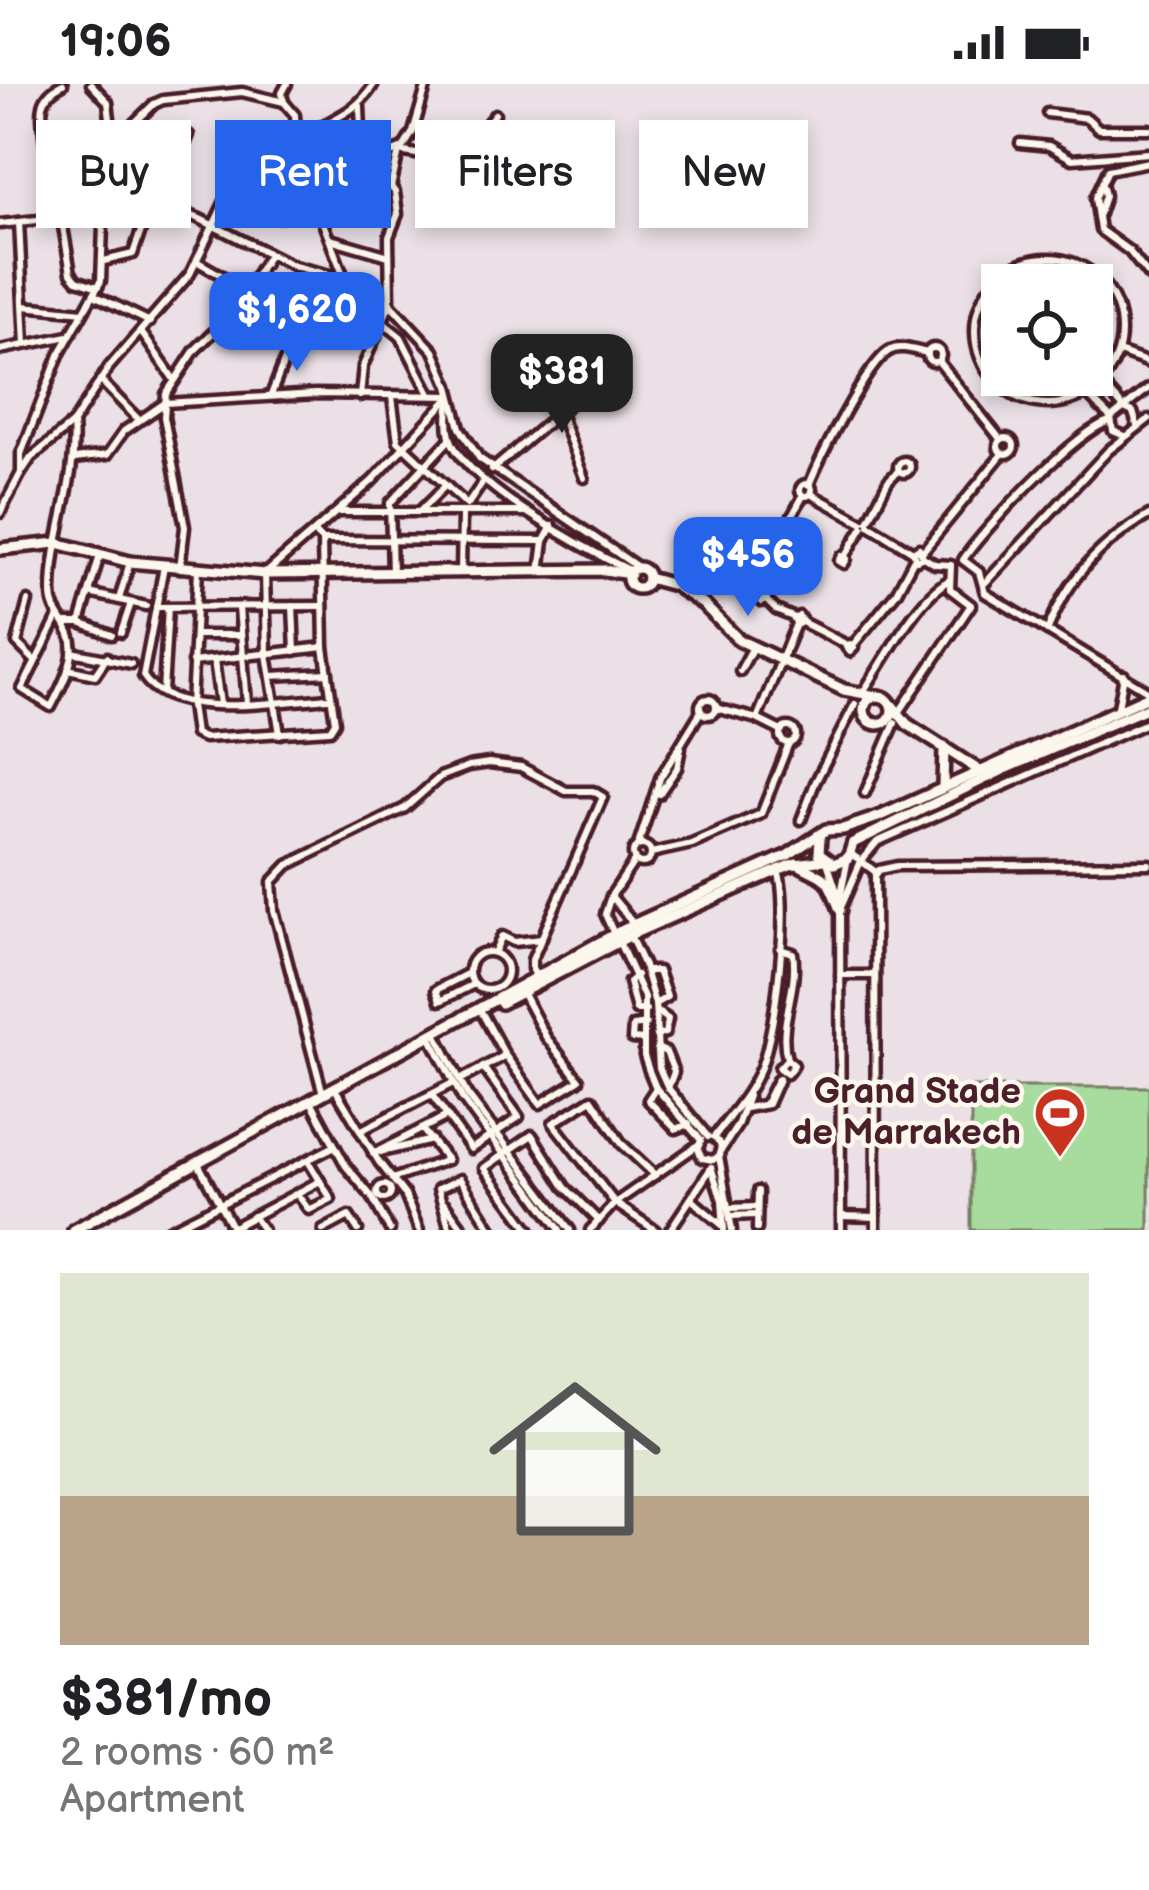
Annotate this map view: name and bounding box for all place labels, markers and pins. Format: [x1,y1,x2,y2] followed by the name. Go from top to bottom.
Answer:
[199,272,395,374] pin: $1,620
[491,334,633,436] pin: $381
[677,517,819,619] pin: $456
[791,1071,1021,1155] place label: Grand Stade de Marrakech
[1032,1085,1088,1159] sports icon: Grand Stade de Marrakech

